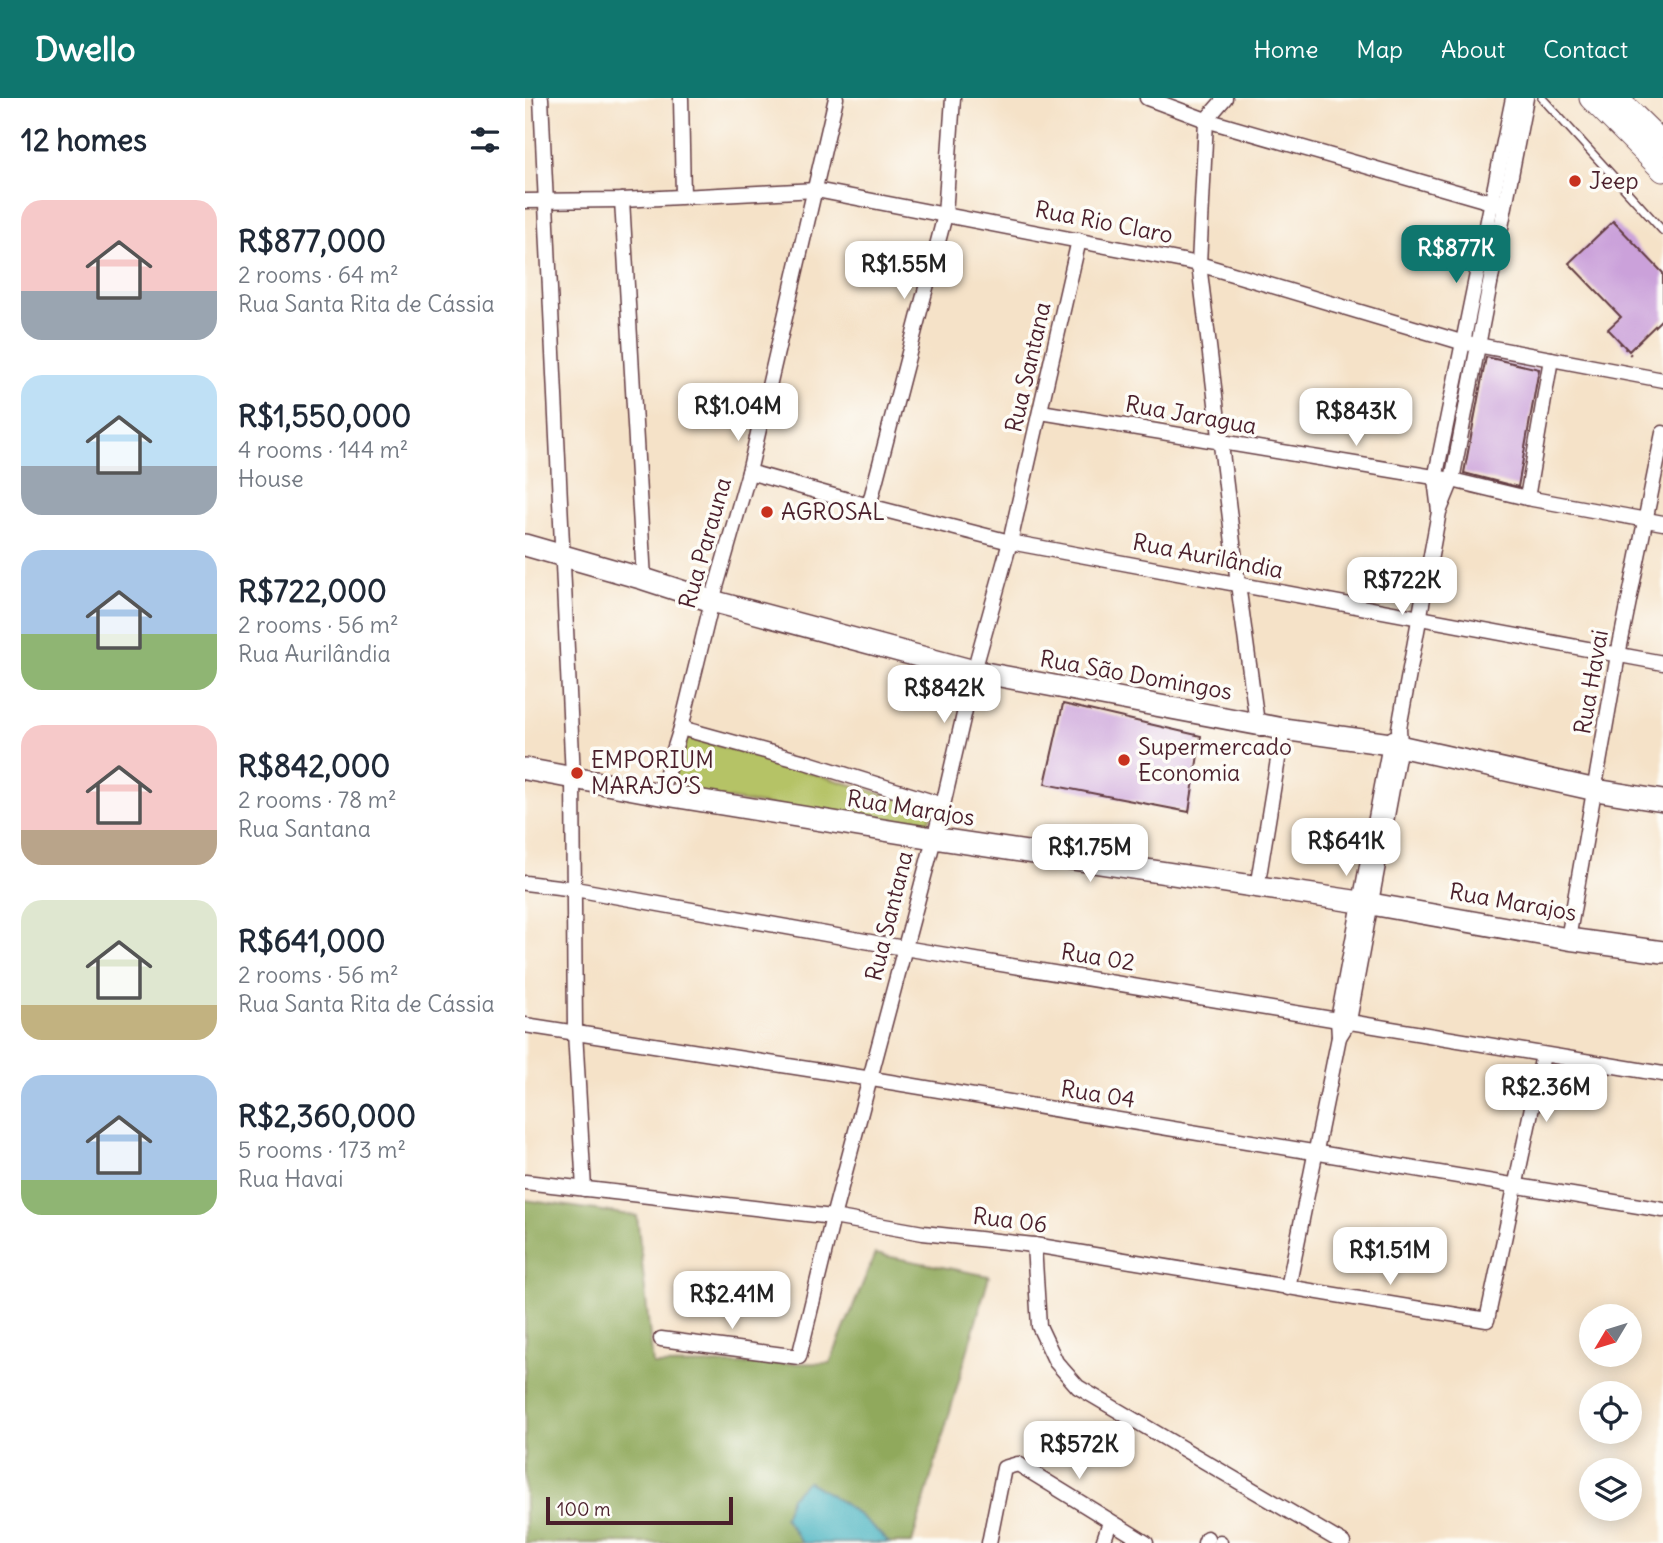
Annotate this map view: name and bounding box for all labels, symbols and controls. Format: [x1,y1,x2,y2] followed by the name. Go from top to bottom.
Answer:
[35,28,135,70] text: Dwello
[1254,34,1318,64] text: Home
[1356,34,1403,64] text: Map
[1441,34,1505,64] text: About
[1543,34,1628,64] text: Contact
[21,121,147,159] text: 12 homes
[466,121,504,159] icon: filters
[1589,166,1639,195] place label: Jeep
[1567,173,1583,189] marker: Jeep
[1033,194,1176,249] street label: Rua Rio Claro
[238,222,386,260] text: R$877,000
[1399,226,1513,285] pin: R$877K
[77,228,161,312] icon: home
[1417,233,1495,262] text: R$877K
[839,242,969,301] pin: R$1.55M
[861,249,947,278] text: R$1.55M
[238,260,399,289] text: 2 rooms · 64 m²
[238,289,495,318] text: Rua Santa Rita de Cássia
[998,299,1057,435] street label: Rua Santana
[673,384,803,443] pin: R$1.04M
[1299,388,1413,448] pin: R$843K
[1123,389,1259,440] street label: Rua Jaragua
[694,391,782,420] text: R$1.04M
[1315,396,1397,425] text: R$843K
[238,397,411,435] text: R$1,550,000
[77,403,161,487] icon: home
[238,435,408,464] text: 4 rooms · 144 m²
[238,464,304,493] text: House
[672,474,737,612] street label: Rua Parauna
[781,497,885,526] place label: AGROSAL
[759,504,775,520] marker: AGROSAL
[1130,527,1286,584] street label: Rua Aurilândia
[1345,558,1459,617] pin: R$722K
[1363,565,1441,594] text: R$722K
[238,572,387,610] text: R$722,000
[77,578,161,662] icon: home
[238,610,399,639] text: 2 rooms · 56 m²
[1567,627,1614,736] street label: Rua Havai
[238,639,391,668] text: Rua Aurilândia
[1038,643,1235,706] street label: Rua São Domingos
[887,666,1001,725] pin: R$842K
[904,673,984,702] text: R$842K
[1138,732,1292,787] place label: Supermercado Economia
[591,745,714,800] place label: EMPORIUM MARAJO’S
[238,747,390,785] text: R$842,000
[1116,752,1132,768] marker: Supermercado Economia
[77,753,161,837] icon: home
[569,765,585,781] marker: EMPORIUM MARAJO’S
[845,783,977,832] street label: Rua Marajos
[238,785,397,814] text: 2 rooms · 78 m²
[238,814,371,843] text: Rua Santana
[1289,818,1403,878] pin: R$641K
[1025,824,1155,884] pin: R$1.75M
[1307,826,1385,855] text: R$641K
[1048,832,1132,861] text: R$1.75M
[858,848,919,984] street label: Rua Santana
[1447,876,1579,927] street label: Rua Marajos
[238,922,385,960] text: R$641,000
[77,928,161,1012] icon: home
[1059,936,1137,977] street label: Rua 02
[238,960,399,989] text: 2 rooms · 56 m²
[238,989,495,1018] text: Rua Santa Rita de Cássia
[1481,1065,1611,1124] pin: R$2.36M
[1501,1072,1591,1101] text: R$2.36M
[1059,1073,1137,1114] street label: Rua 04
[238,1097,416,1135] text: R$2,360,000
[77,1103,161,1187] icon: home
[238,1135,406,1164] text: 5 rooms · 173 m²
[238,1164,343,1193] text: Rua Havai
[971,1201,1049,1238] street label: Rua 06
[1325,1228,1455,1287] pin: R$1.51M
[1349,1235,1431,1264] text: R$1.51M
[667,1272,797,1331] pin: R$2.41M
[689,1279,775,1308] text: R$2.41M
[1579,1304,1641,1367] north arrow
[1579,1304,1642,1521] map controls
[1579,1381,1642,1444] button: locate
[1022,1422,1136,1481] pin: R$572K
[1040,1429,1118,1458] text: R$572K
[1579,1458,1642,1521] button: layers
[546,1494,733,1526] scale bar
[557,1497,611,1521] text: 100 m

